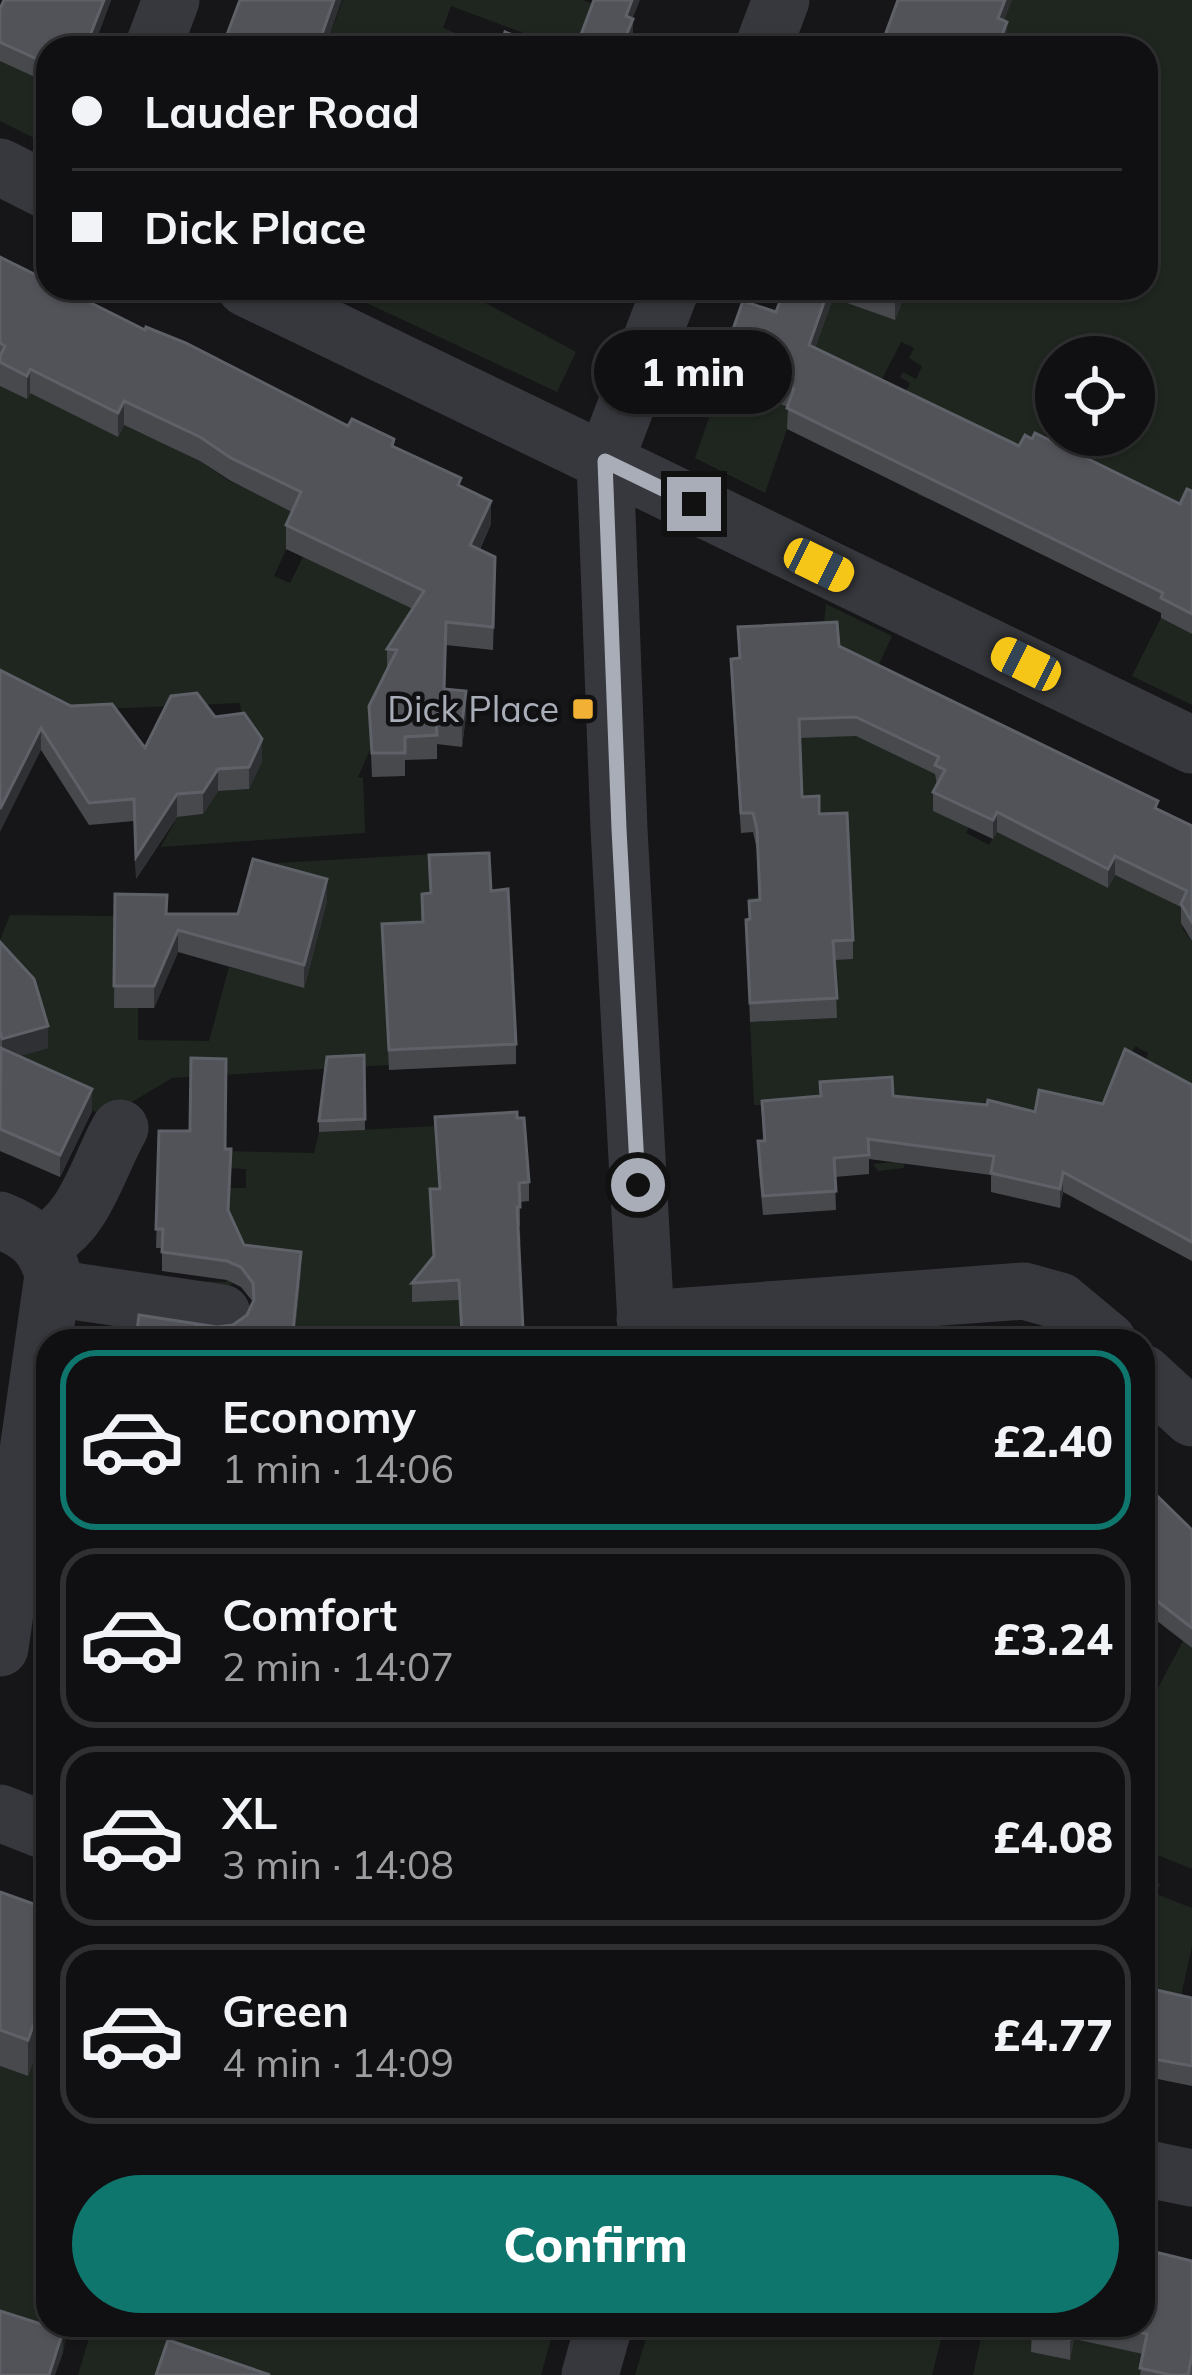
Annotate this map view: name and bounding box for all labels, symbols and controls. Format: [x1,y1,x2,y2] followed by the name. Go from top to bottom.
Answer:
[144,83,420,139] text: Lauder Road
[144,199,366,255] text: Dick Place
[595,330,793,414] callout: 1 min
[1035,336,1155,456] map controls
[1035,336,1155,456] button: locate
[641,347,745,396] text: 1 min
[667,477,721,531] route end
[779,533,859,597] car
[986,632,1066,696] car
[387,686,559,731] place label: Dick Place
[570,696,596,722] marker: Dick Place
[611,1158,665,1212] route start
[78,1386,186,1494] icon: car
[222,1388,416,1444] text: Economy
[993,1412,1113,1468] text: £2.40
[222,1444,454,1493] text: 1 min · 14:06
[78,1584,186,1692] icon: car
[222,1586,397,1642] text: Comfort
[993,1610,1113,1666] text: £3.24
[222,1642,454,1691] text: 2 min · 14:07
[78,1782,186,1890] icon: car
[222,1784,277,1840] text: XL
[993,1808,1113,1864] text: £4.08
[222,1840,454,1889] text: 3 min · 14:08
[78,1980,186,2088] icon: car
[222,1982,349,2038] text: Green
[993,2006,1113,2062] text: £4.77
[222,2038,454,2087] text: 4 min · 14:09
[72,2175,1119,2313] button: Confirm

